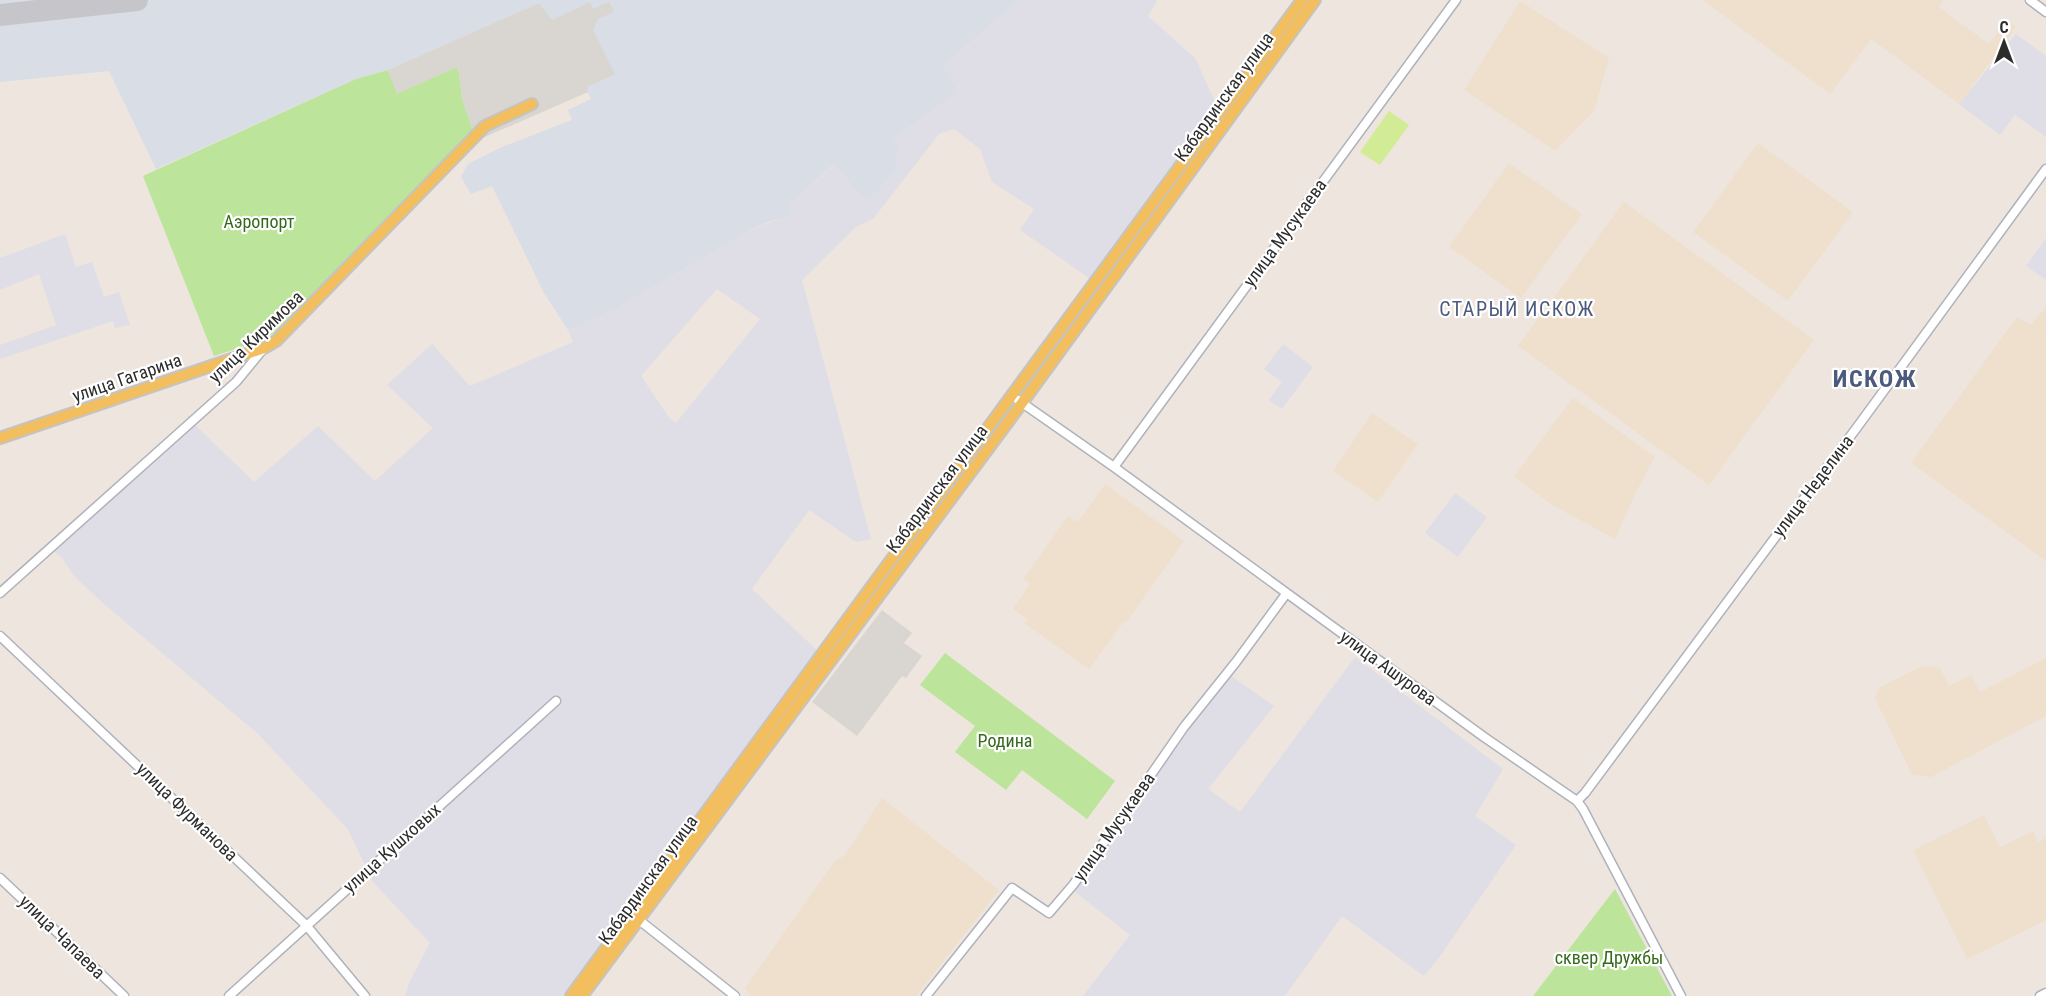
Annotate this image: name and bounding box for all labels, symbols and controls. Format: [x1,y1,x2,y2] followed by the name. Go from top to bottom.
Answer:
[1974,12,2034,72] north arrow
[1999,18,2009,37] text: С
[1170,28,1278,165] street label: Кабардинская улица
[1239,175,1331,291] street label: улица Мусукаева
[224,211,295,232] park label: Аэропорт
[204,286,307,387] street label: улица Киримова
[1439,297,1595,321] district label: СТАРЫЙ ИСКОЖ
[69,349,184,406] street label: улица Гагарина
[1833,365,1917,393] district label: ИСКОЖ
[882,421,992,557] street label: Кабардинская улица
[1768,431,1858,541] street label: улица Неделина
[1336,626,1441,710] street label: улица Ашурова
[978,730,1032,751] park label: Родина
[132,758,242,865] street label: улица Фурманова
[1068,768,1159,885] street label: улица Мусукаева
[339,798,445,897] street label: улица Кушховых
[594,811,702,948] street label: Кабардинская улица
[15,891,110,983] street label: улица Чапаева
[1555,947,1663,968] park label: сквер Дружбы

